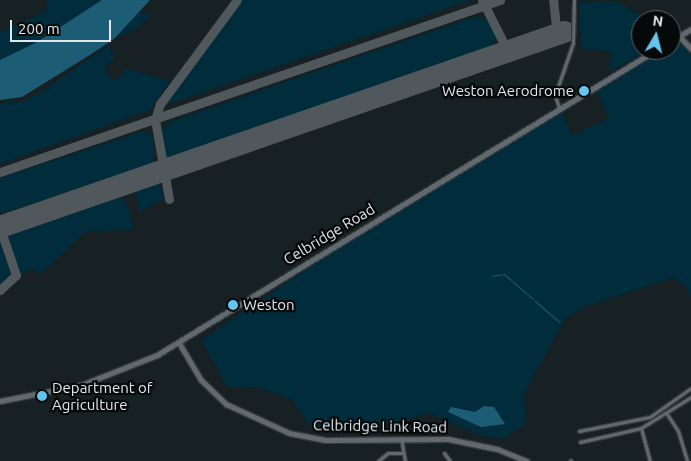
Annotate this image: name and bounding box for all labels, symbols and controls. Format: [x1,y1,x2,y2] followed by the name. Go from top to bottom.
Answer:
[12,10,114,42] scale bar
[631,10,681,60] north arrow
[652,12,664,30] text: N
[18,20,60,37] text: 200 m
[442,82,574,100] place label: Weston Aerodrome
[578,85,590,97] marker: Weston Aerodrome
[280,200,378,268] street label: Celbridge Road
[243,296,295,314] place label: Weston
[227,299,239,311] marker: Weston
[52,378,153,413] place label: Department of Agriculture
[36,390,48,402] marker: Department of Agriculture
[313,416,447,436] street label: Celbridge Link Road

